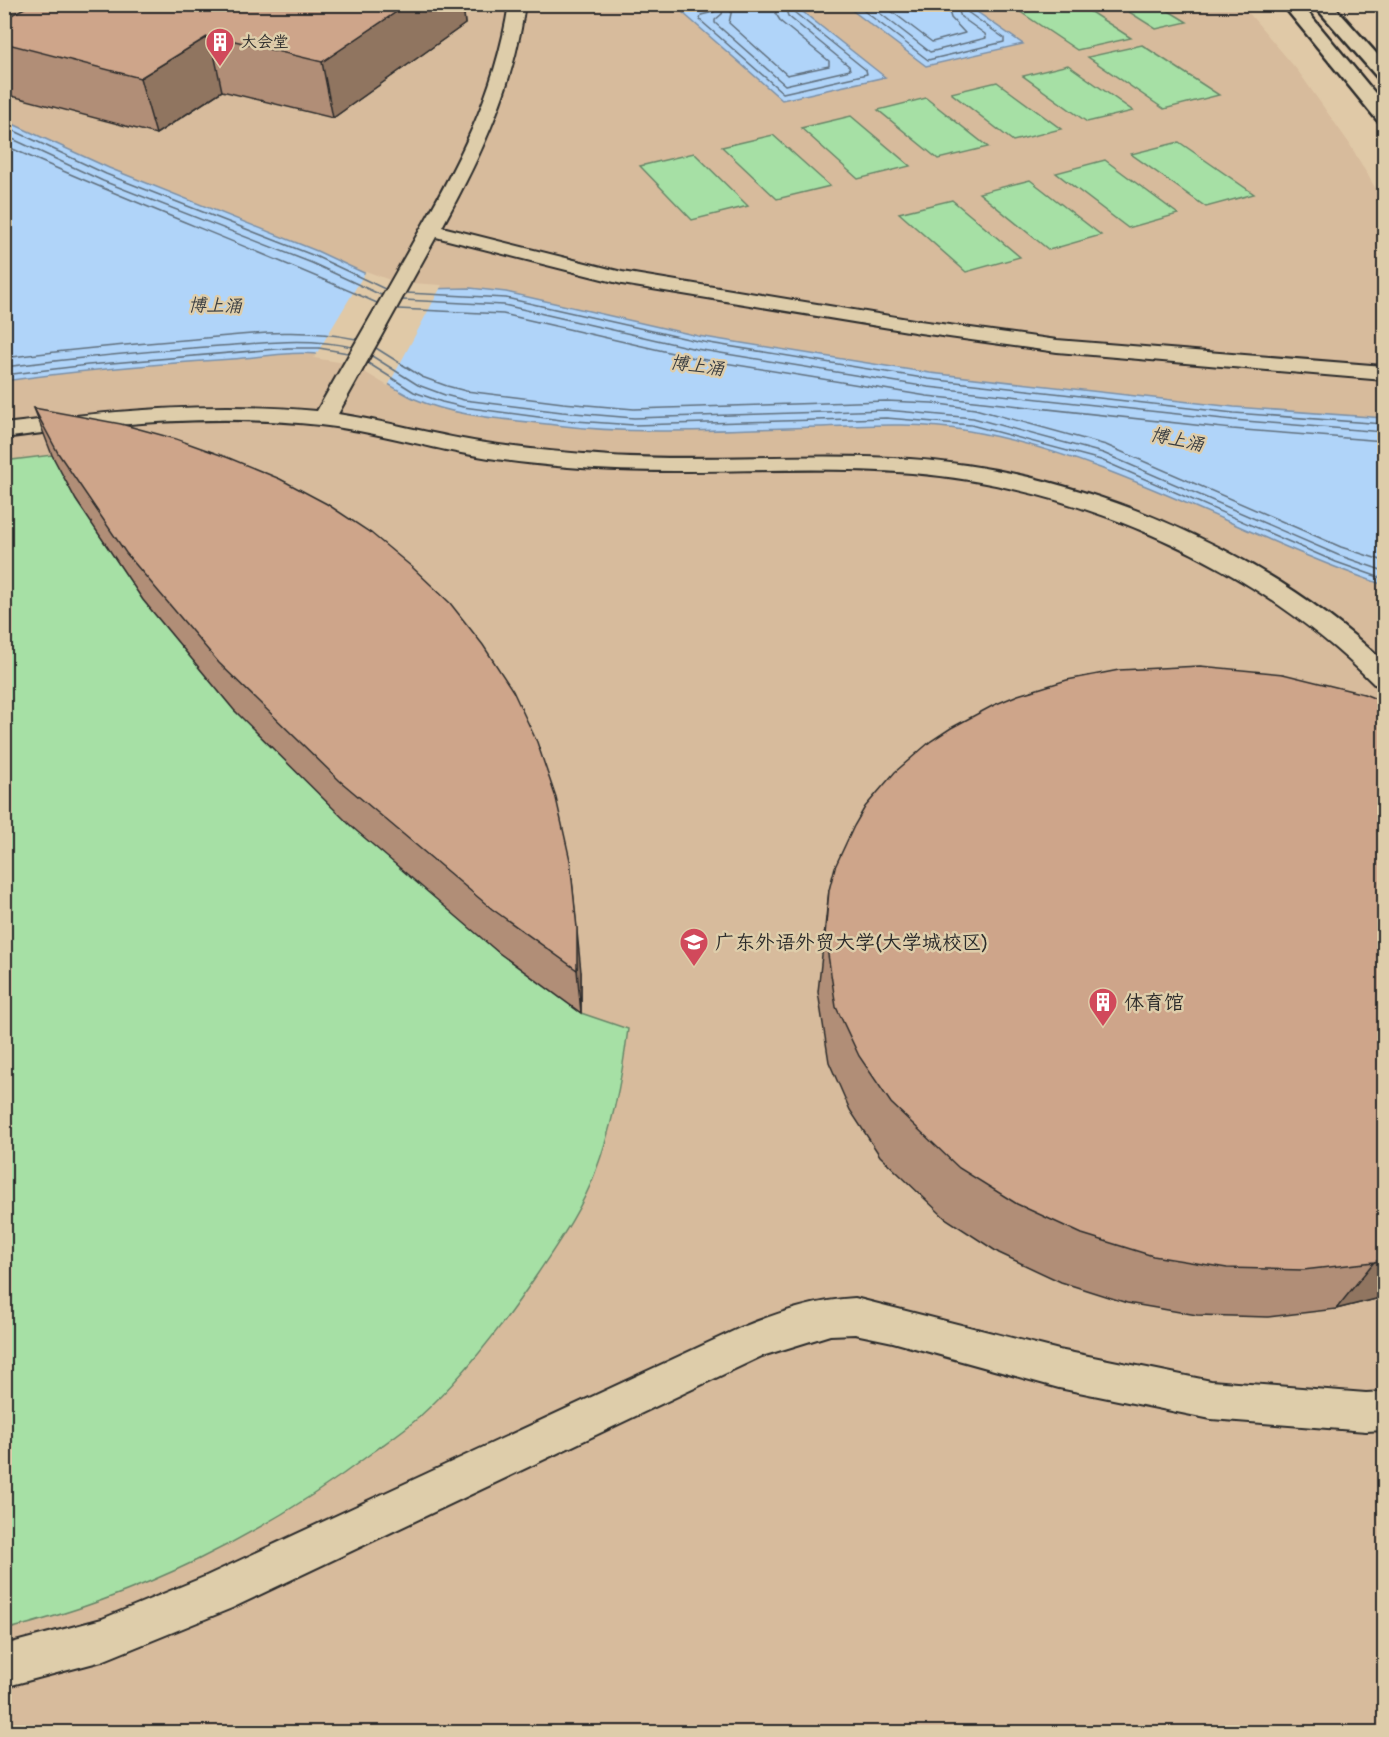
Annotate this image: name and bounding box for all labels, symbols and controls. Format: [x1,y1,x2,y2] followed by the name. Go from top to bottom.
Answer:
[204,26,236,68] building icon: 大会堂
[241,32,289,52] place label: 大会堂
[188,294,243,318] water label: 博上涌
[669,351,726,381] water label: 博上涌
[1148,423,1207,457] water label: 博上涌
[678,926,710,968] school or university icon: 广东外语外贸大学(大学城校区)
[715,930,988,955] place label: 广东外语外贸大学(大学城校区)
[1087,986,1119,1028] building icon: 体育馆
[1124,990,1184,1015] place label: 体育馆

